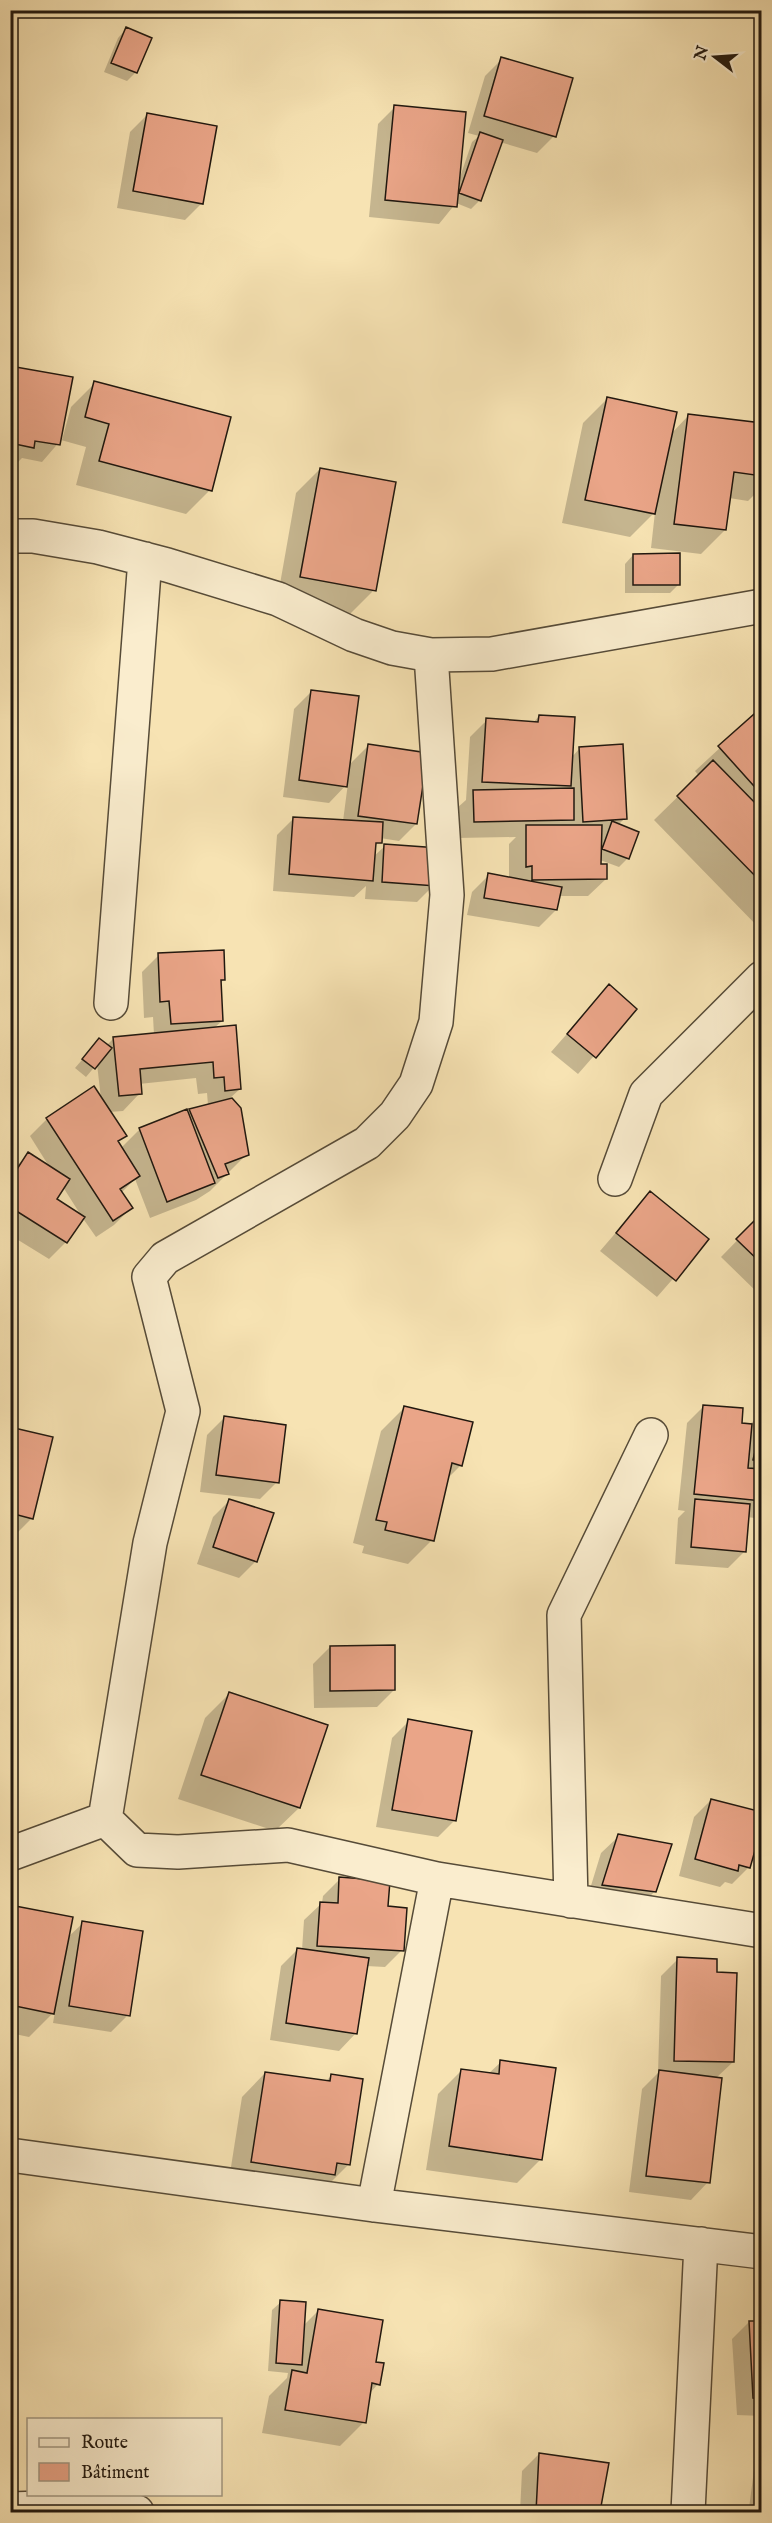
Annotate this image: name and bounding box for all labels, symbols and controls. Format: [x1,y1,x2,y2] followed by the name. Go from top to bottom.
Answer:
[685,27,745,87] north arrow
[691,44,714,64] text: N
[27,2418,222,2496] legend
[81,2432,128,2455] text: Route
[81,2462,150,2485] text: Bâtiment

